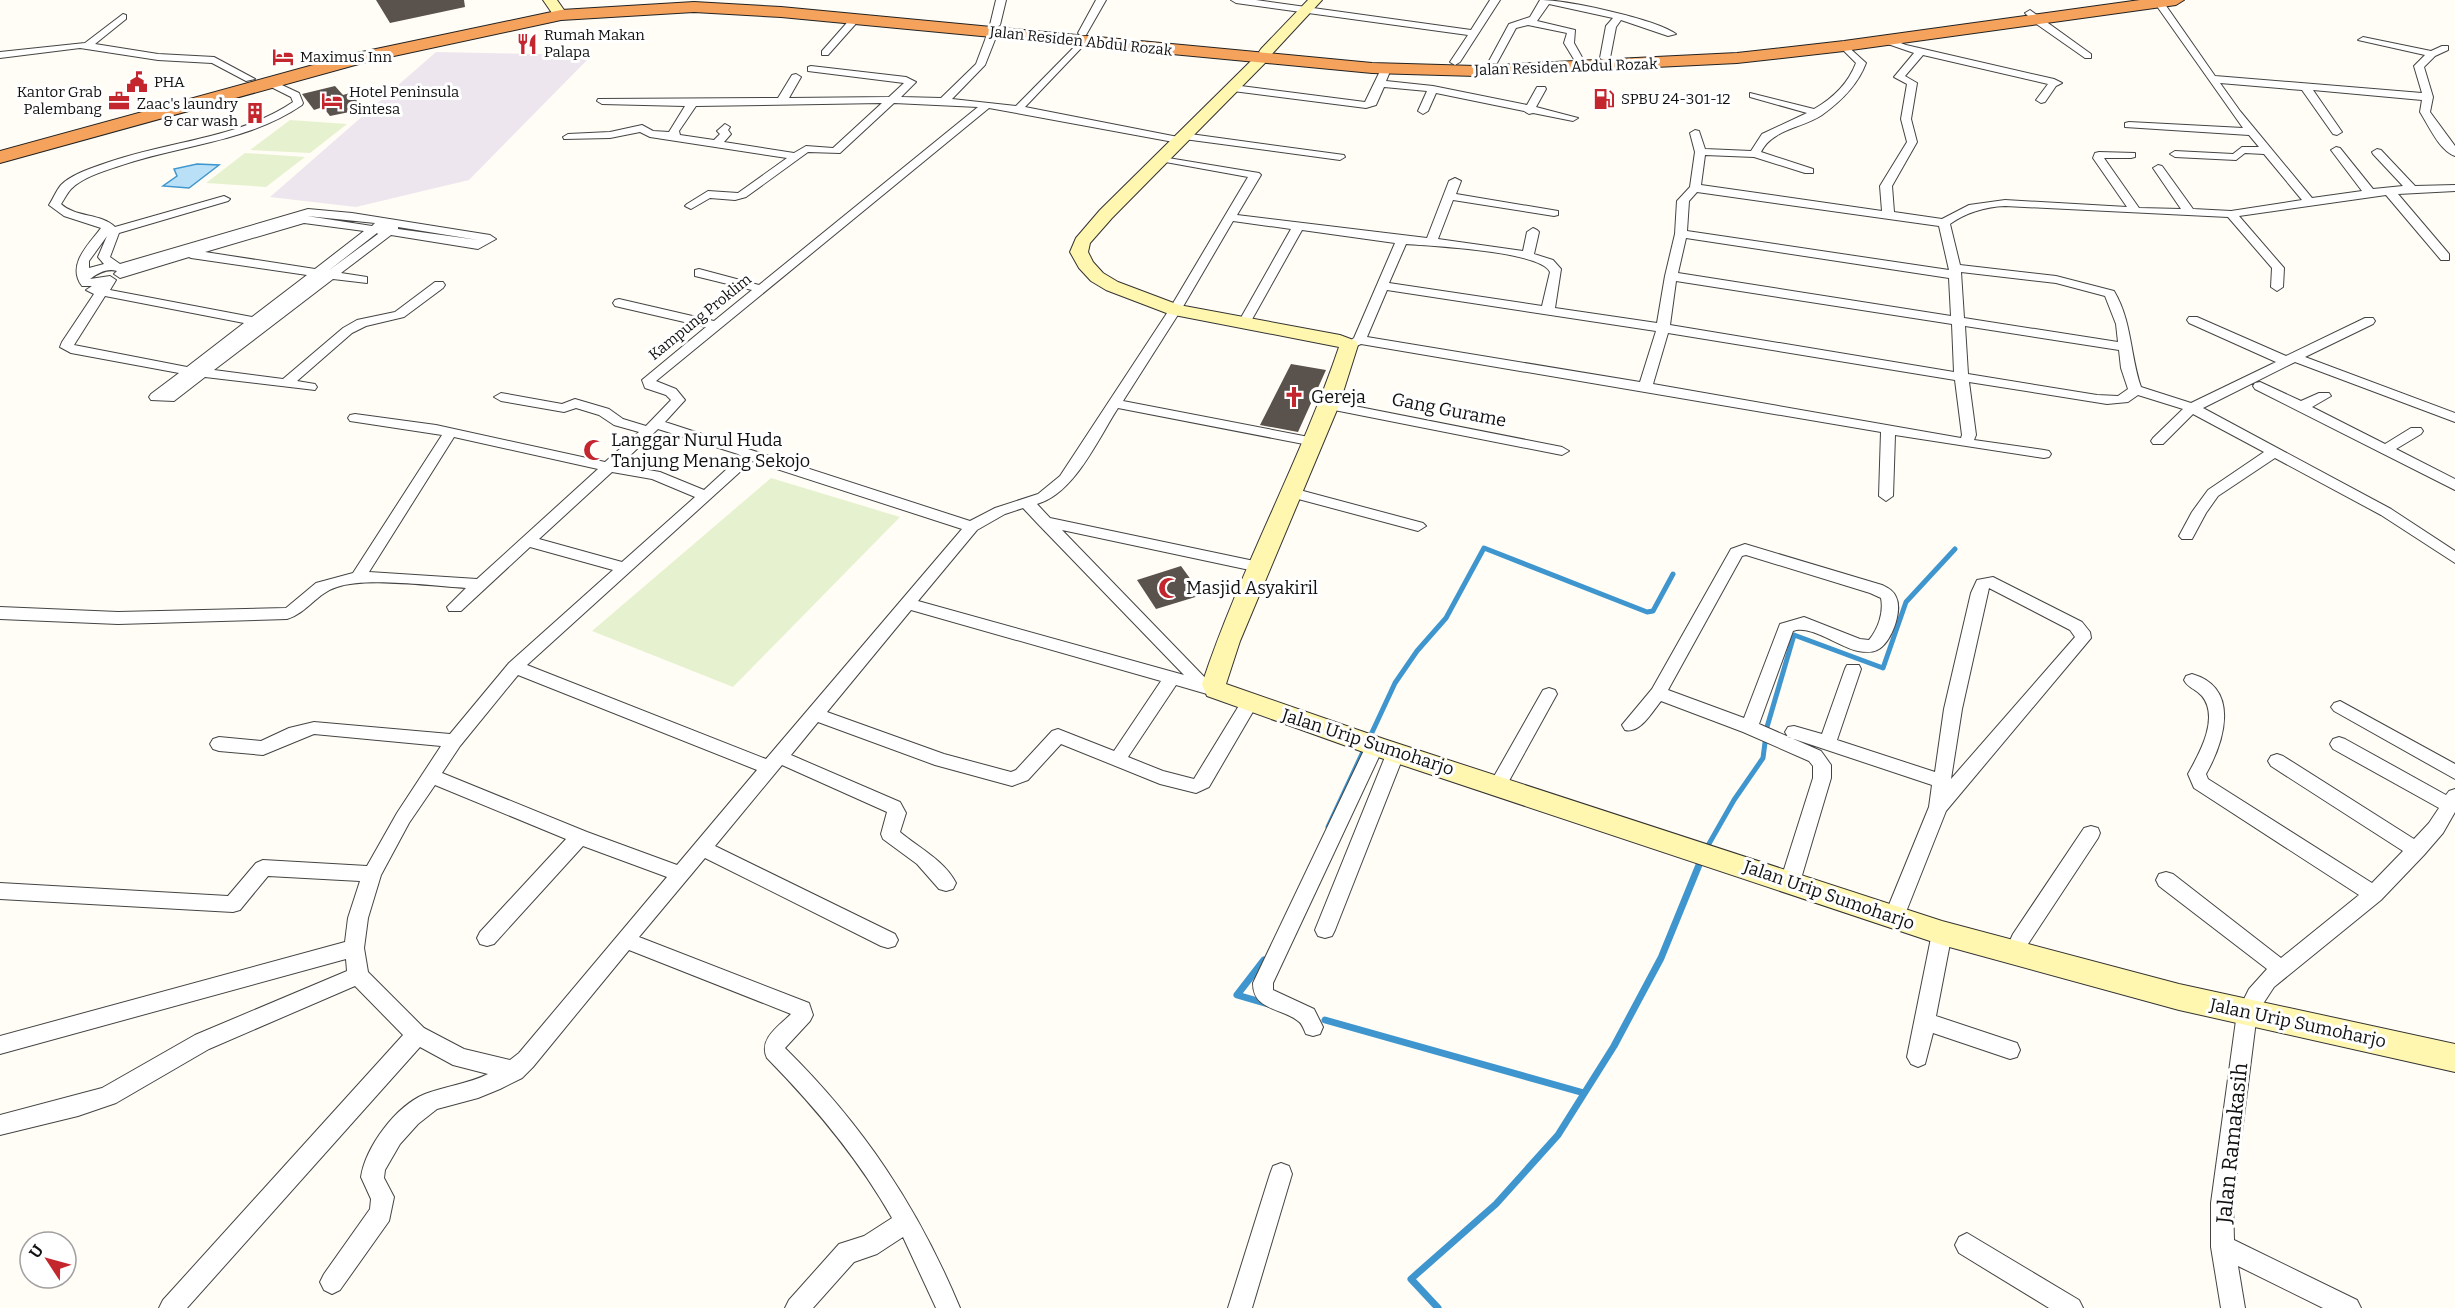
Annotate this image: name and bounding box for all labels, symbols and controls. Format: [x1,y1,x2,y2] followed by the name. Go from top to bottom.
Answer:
[988,22,1174,60] street label: Jalan Residen Abdul Rozak
[544,26,645,61] place label: Rumah Makan Palapa
[515,32,539,56] restaurant icon: Rumah Makan Palapa
[271,45,295,69] hotel icon: Maximus Inn
[300,48,392,66] place label: Maximus Inn
[1473,55,1658,79] street label: Jalan Residen Abdul Rozak
[125,70,149,94] public building icon: PHA
[154,73,185,91] place label: PHA
[17,83,102,118] place label: Kantor Grab Palembang
[349,83,459,118] place label: Hotel Peninsula Sintesa
[1592,87,1616,111] fuel station icon: SPBU 24-301-12
[107,89,131,113] office icon: Kantor Grab Palembang
[320,89,344,113] hotel icon: Hotel Peninsula Sintesa
[1621,90,1730,108] place label: SPBU 24-301-12
[137,95,239,130] place label: Zaac's laundry & car wash
[243,101,267,125] building icon: Zaac's laundry & car wash
[645,270,755,364] street label: Kampung Proklim
[1282,385,1306,409] church icon: Gereja
[1311,386,1366,408] place label: Gereja
[1390,388,1508,432] street label: Gang Gurame
[611,429,810,472] place label: Langgar Nurul Huda Tanjung Menang Sekojo
[582,438,606,462] mosque icon: Langgar Nurul Huda Tanjung Menang Sekojo
[1157,576,1181,600] mosque icon: Masjid Asyakiril
[1186,577,1318,599] place label: Masjid Asyakiril
[1278,703,1457,780] street label: Jalan Urip Sumoharjo
[1740,855,1917,935] street label: Jalan Urip Sumoharjo
[2207,993,2388,1052] street label: Jalan Urip Sumoharjo
[2211,1061,2253,1226] street label: Jalan Ramakasih
[18,1230,78,1290] north arrow
[25,1241,48,1262] text: U

